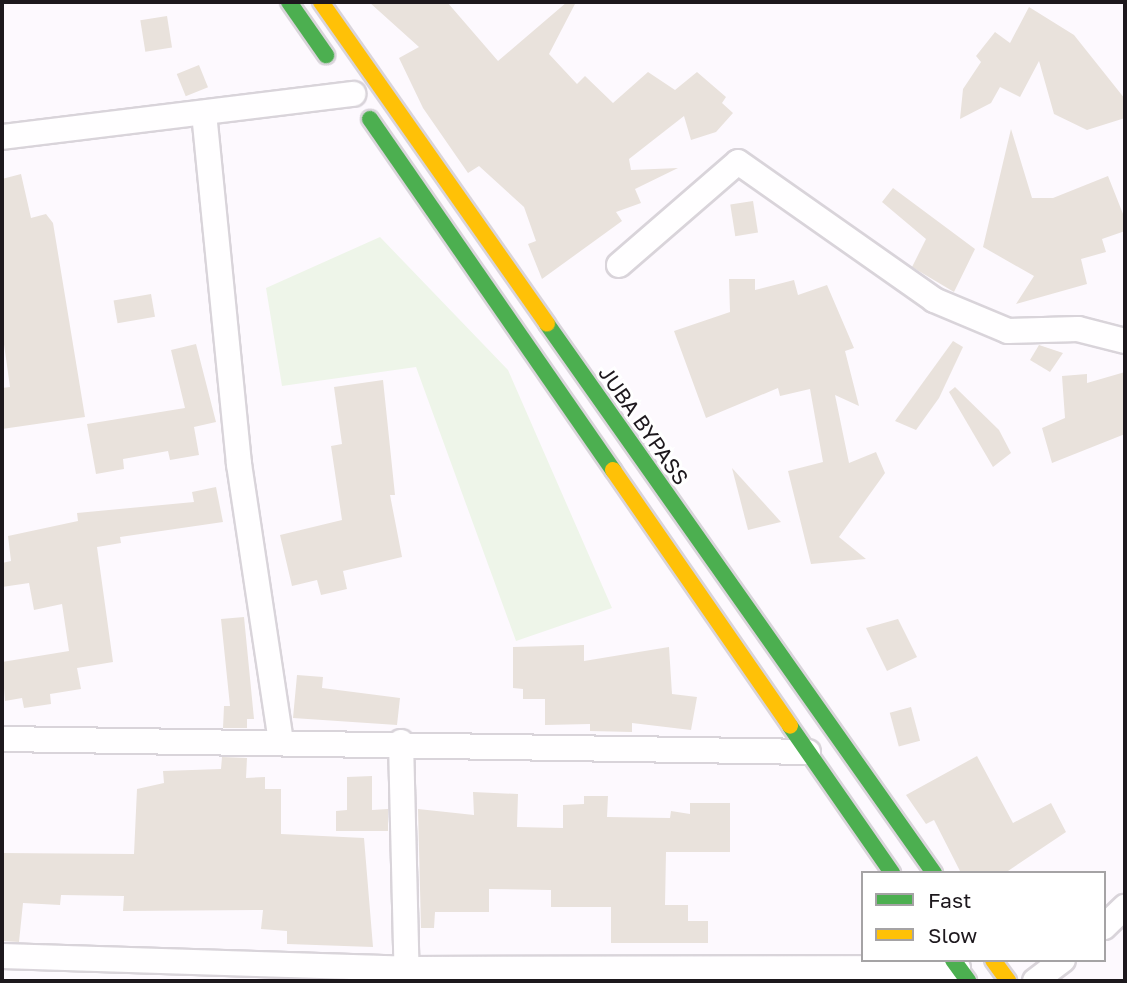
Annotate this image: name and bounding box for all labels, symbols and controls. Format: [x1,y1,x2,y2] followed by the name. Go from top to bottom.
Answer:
[594,361,694,489] street label: JUBA BYPASS
[861,871,1106,962] legend
[928,887,971,913] text: Fast
[928,922,977,948] text: Slow

